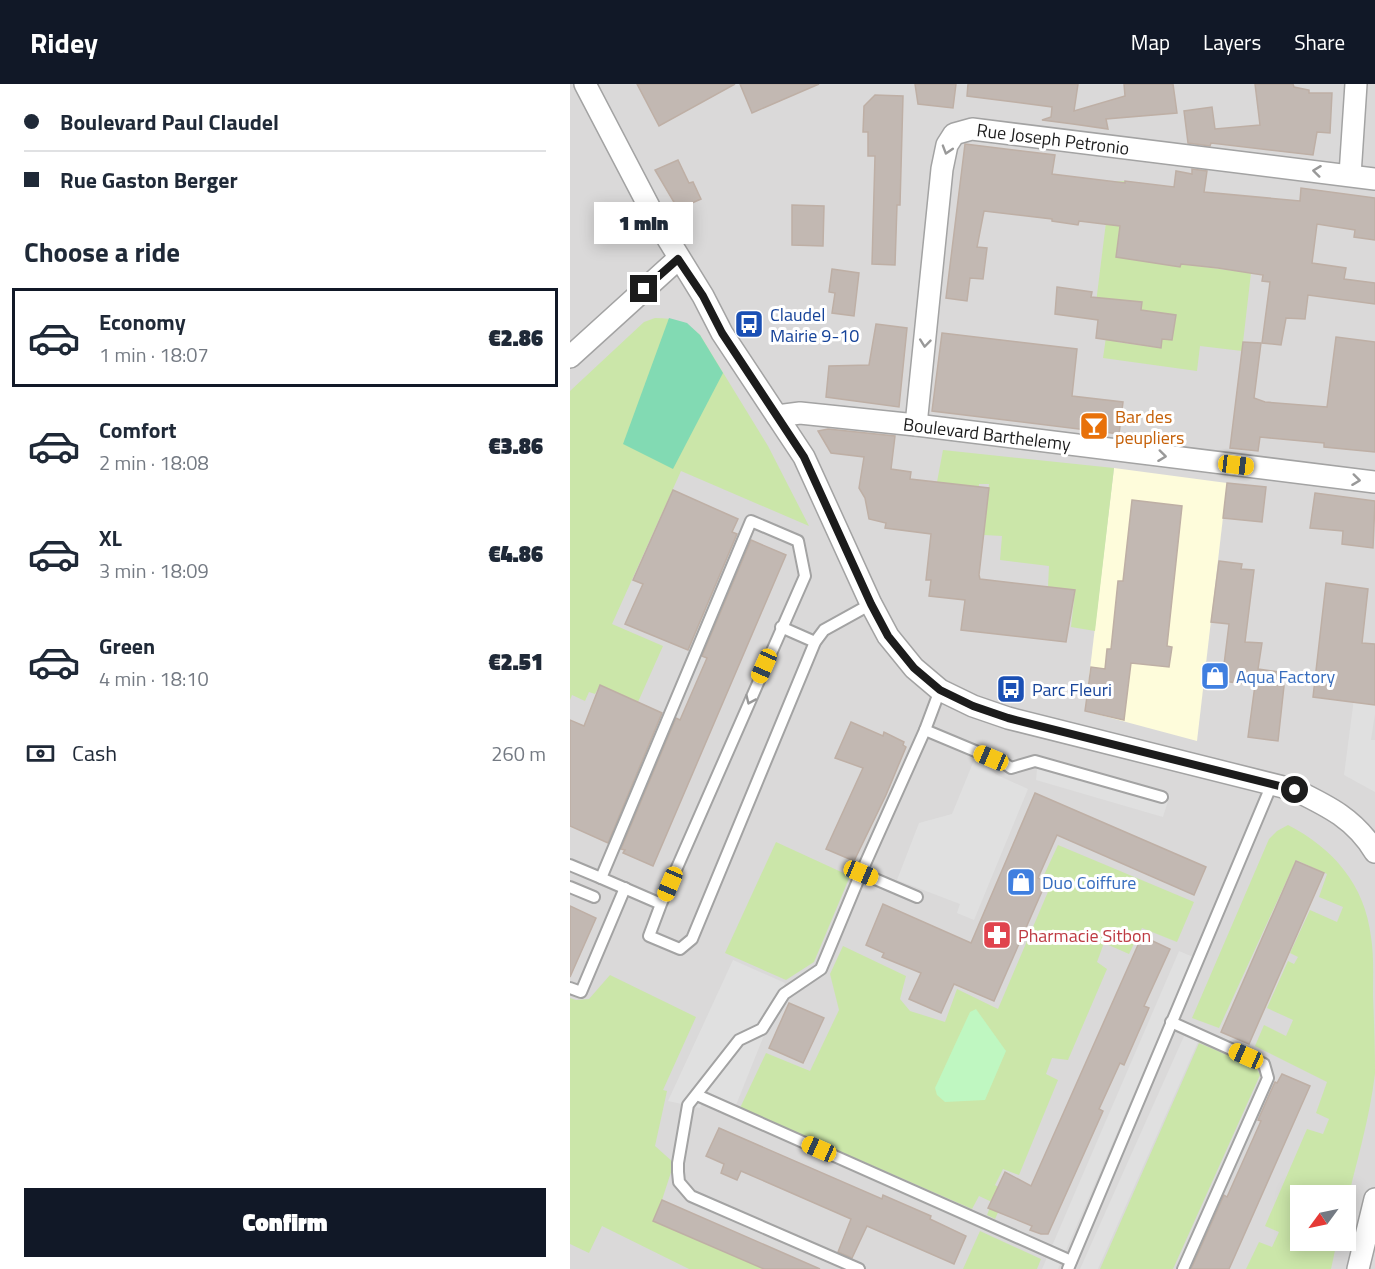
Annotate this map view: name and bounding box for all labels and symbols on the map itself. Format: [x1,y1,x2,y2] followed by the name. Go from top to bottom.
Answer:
[975,116,1131,162] street label: Rue Joseph Petronio
[942,144,954,155] one-way arrow
[1312,166,1322,178] one-way arrow
[595,202,694,244] callout: 1 min
[630,275,657,302] route end
[770,301,859,349] place label: Claudel Mairie 9-10
[733,308,765,340] bus stop icon: Claudel Mairie 9-10
[919,338,932,348] one-way arrow
[1115,403,1184,451] place label: Bar des peupliers
[902,410,1073,458] street label: Boulevard Barthelemy
[1078,410,1110,442] bar icon: Bar des peupliers
[1157,449,1167,461] one-way arrow
[1217,454,1255,476] car
[1351,473,1360,486] one-way arrow
[748,646,780,686] car
[1199,660,1231,692] shop icon: Aqua Factory
[1236,663,1335,690] place label: Aqua Factory
[995,673,1027,705] bus stop icon: Parc Fleuri
[1032,676,1112,703] place label: Parc Fleuri
[745,693,757,704] one-way arrow
[971,743,1011,773] car
[1281,776,1308,803] route start
[841,858,881,888] car
[655,864,685,904] car
[1005,866,1037,898] shop icon: Duo Coiffure
[1042,869,1136,896] place label: Duo Coiffure
[981,919,1013,951] pharmacy icon: Pharmacie Sitbon
[1018,922,1151,949] place label: Pharmacie Sitbon
[1226,1040,1266,1072] car
[799,1133,839,1165] car
[1290,1185,1356,1251] north arrow

